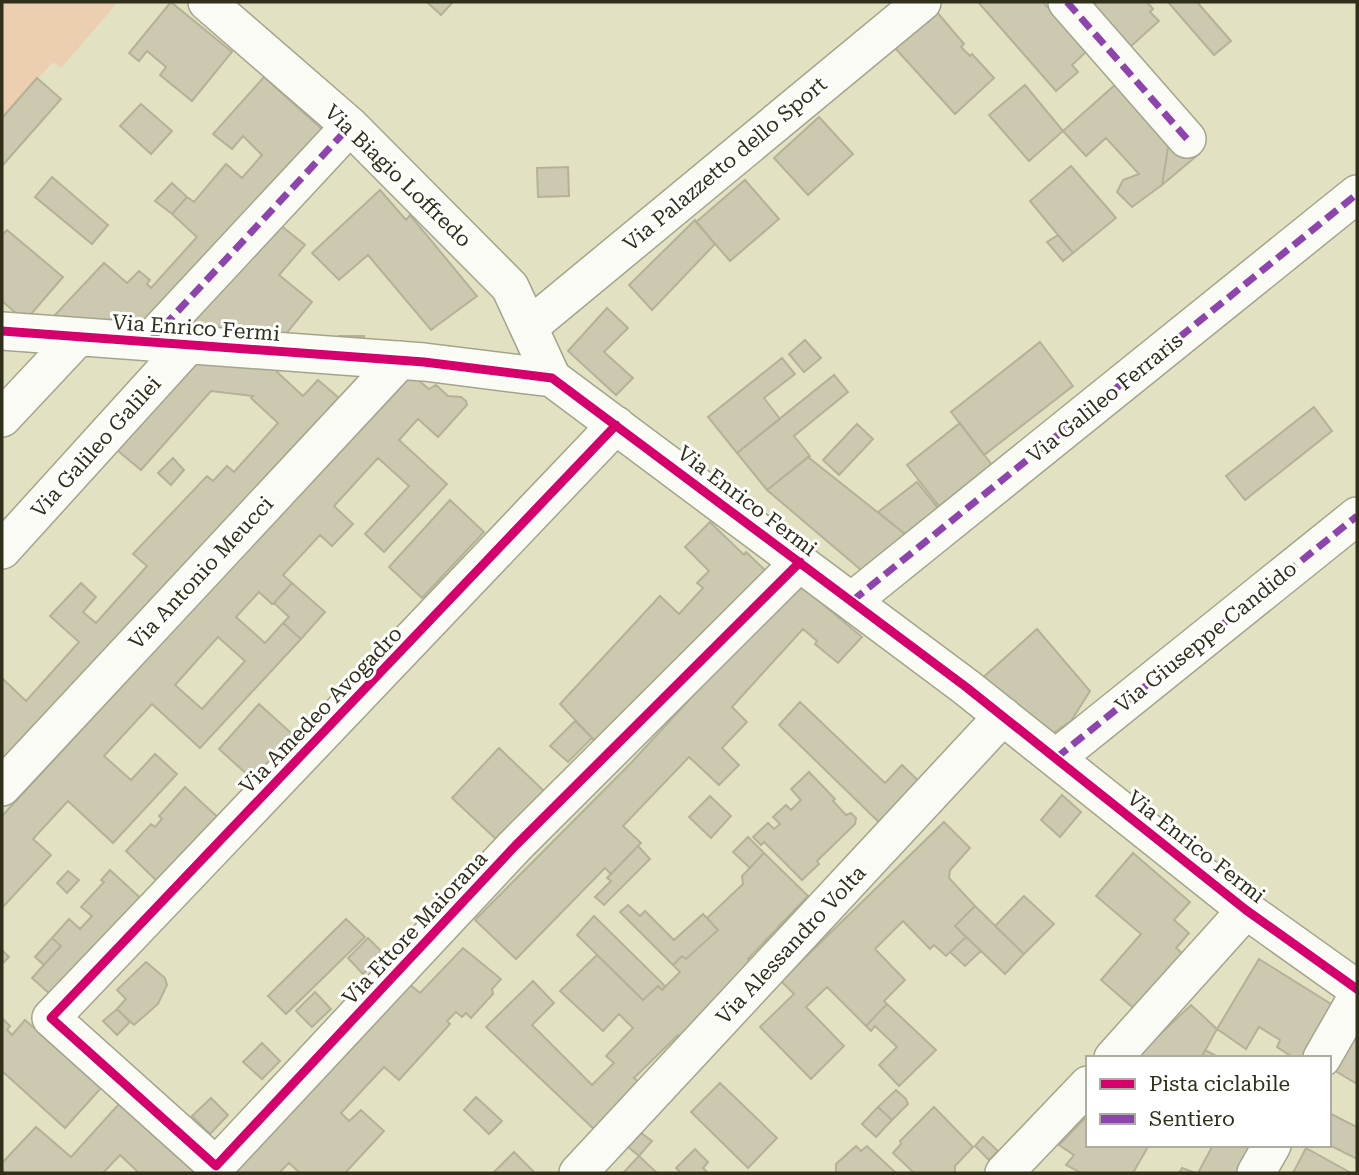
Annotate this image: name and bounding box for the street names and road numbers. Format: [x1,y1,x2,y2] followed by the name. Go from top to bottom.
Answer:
[618,72,832,256] street label: Via Palazzetto dello Sport
[320,100,476,252] street label: Via Biagio Loffredo
[111,310,281,346] street label: Via Enrico Fermi
[1023,328,1187,468] street label: Via Galileo Ferraris
[26,371,166,522] street label: Via Galileo Galilei
[673,441,822,561] street label: Via Enrico Fermi
[124,492,278,654] street label: Via Antonio Meucci
[1111,556,1301,718] street label: Via Giuseppe Candido
[235,621,407,799] street label: Via Amedeo Avogadro
[1122,786,1270,908] street label: Via Enrico Fermi
[338,846,493,1010] street label: Via Ettore Maiorana
[711,860,871,1029] street label: Via Alessandro Volta

